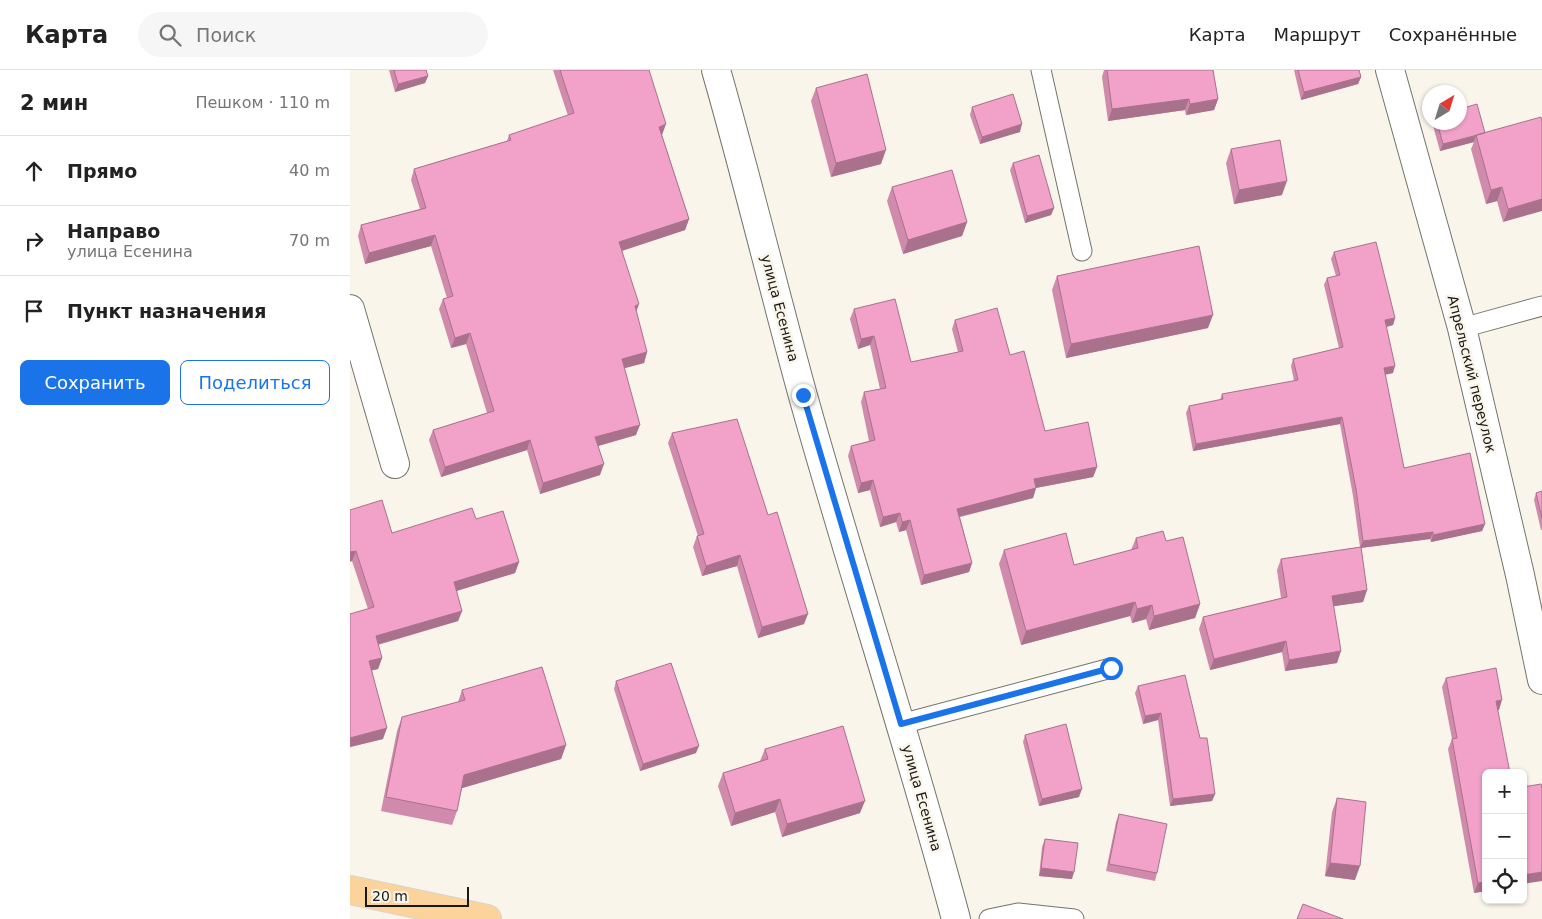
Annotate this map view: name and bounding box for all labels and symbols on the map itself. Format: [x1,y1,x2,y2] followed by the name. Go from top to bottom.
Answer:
[1422,85,1467,130] north arrow
[758,253,802,363] street label: улица Есенина
[1445,294,1499,454] street label: Апрельский переулок
[792,384,815,407] route end
[1100,657,1123,680] route start
[899,743,945,853] street label: улица Есенина
[365,884,469,907] scale bar

